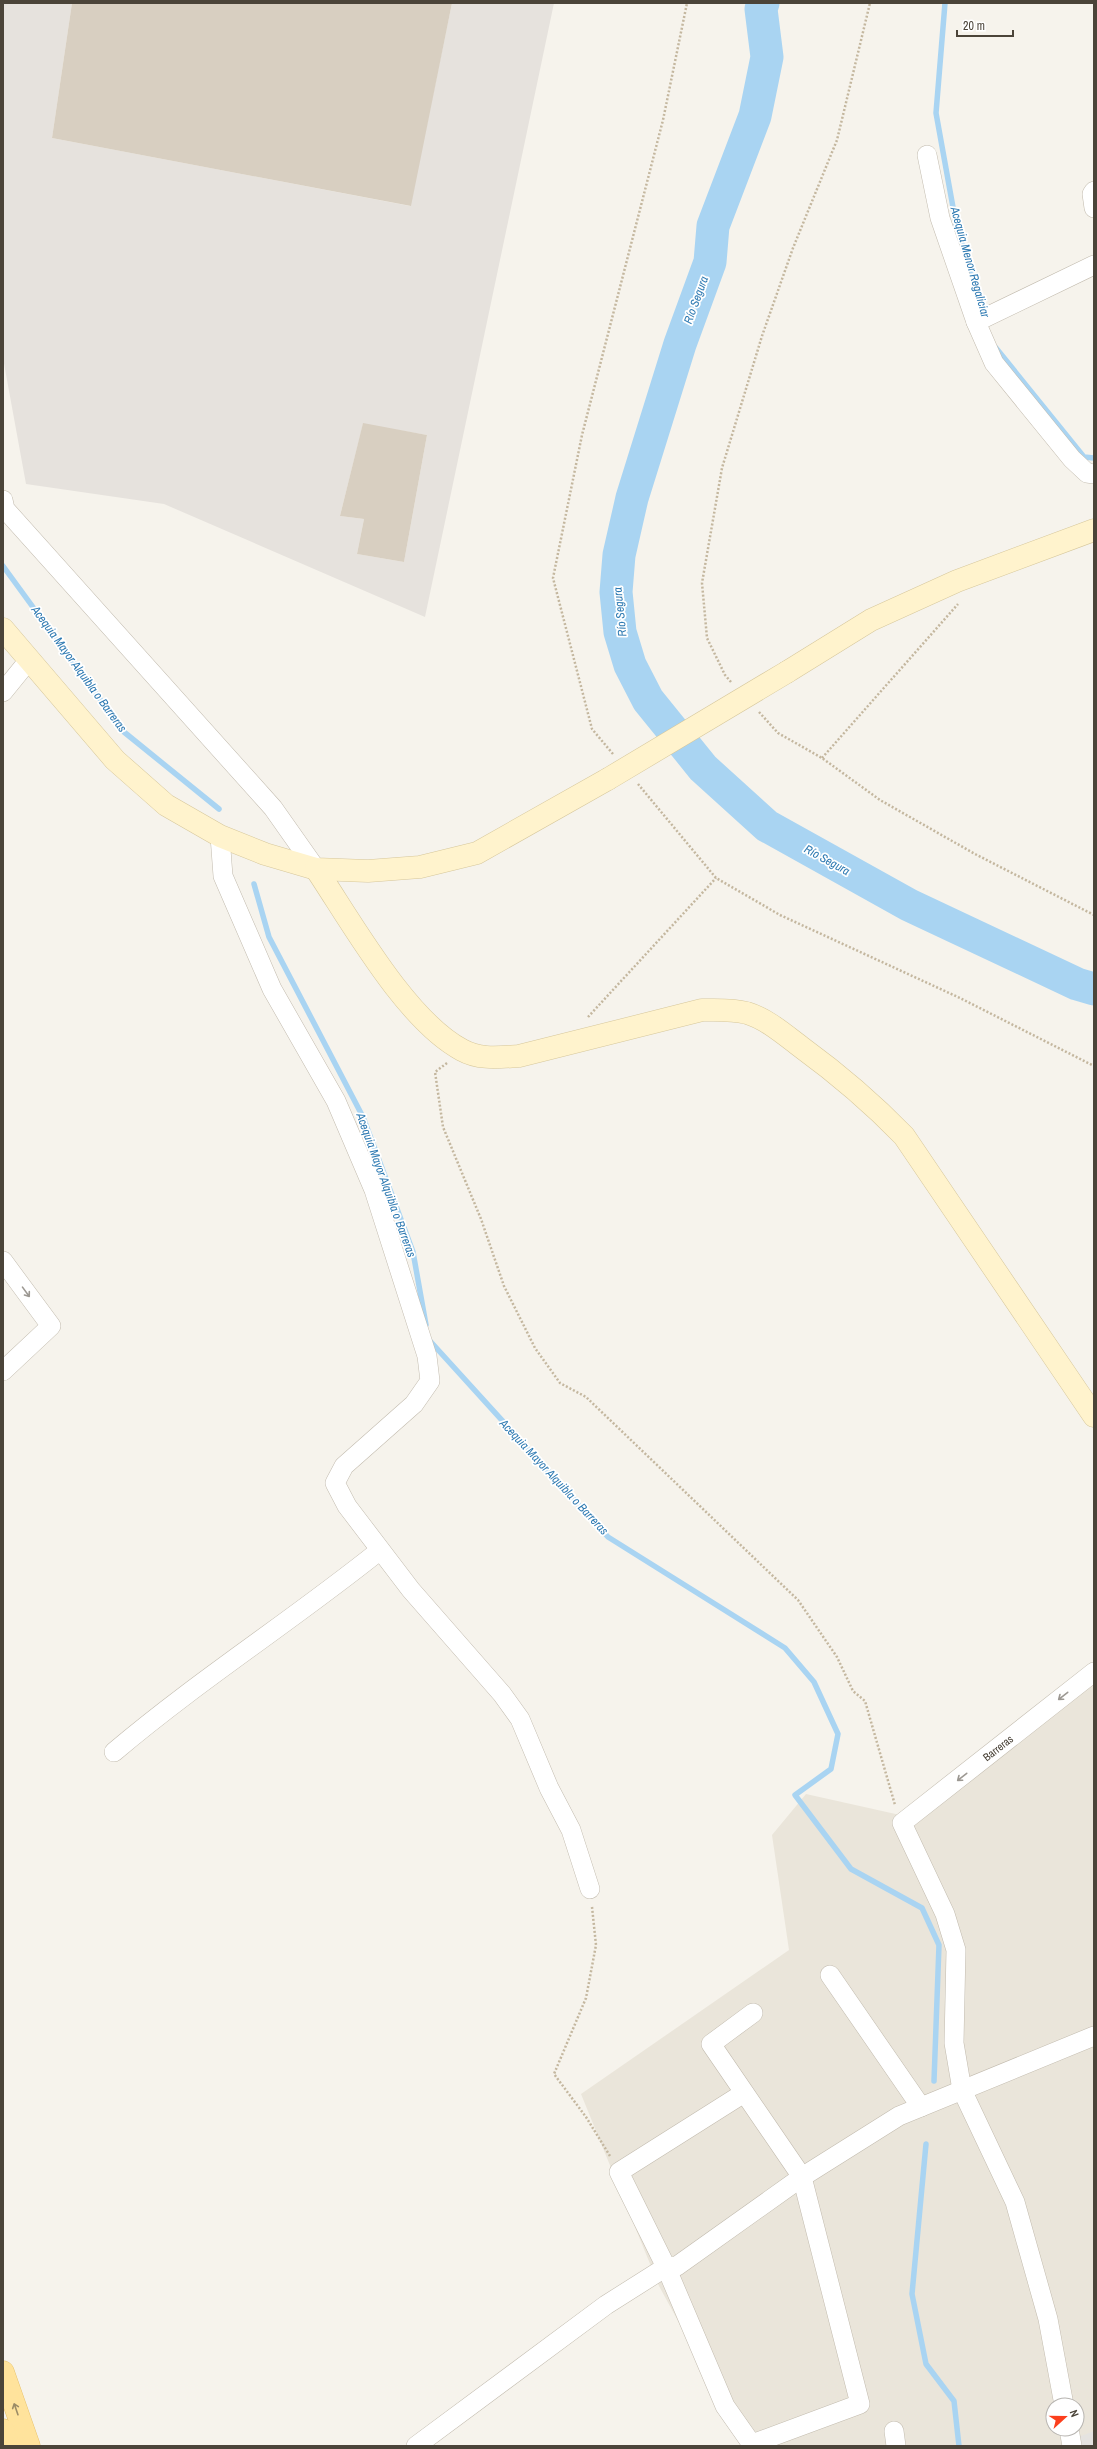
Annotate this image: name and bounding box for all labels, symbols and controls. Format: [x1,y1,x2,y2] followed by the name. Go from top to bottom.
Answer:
[957,12,1013,38] scale bar
[963,18,985,34] text: 20 m
[946,204,994,320] water label: Acequia Menor Regaliciar
[680,273,712,326] water label: Río Segura
[609,586,631,638] water label: Río Segura
[27,602,130,735] water label: Acequia Mayor Alquibla o Barreras
[801,841,853,879] water label: Río Segura
[352,1110,420,1259] water label: Acequia Mayor Alquibla o Barreras
[22,1287,30,1298] one-way arrow
[495,1415,612,1538] water label: Acequia Mayor Alquibla o Barreras
[1058,1692,1069,1701] one-way arrow
[980,1732,1016,1764] street label: Barreras
[956,1773,967,1781] one-way arrow
[1045,2397,1085,2437] north arrow
[12,2403,19,2416] one-way arrow
[1067,2408,1082,2419] text: N

